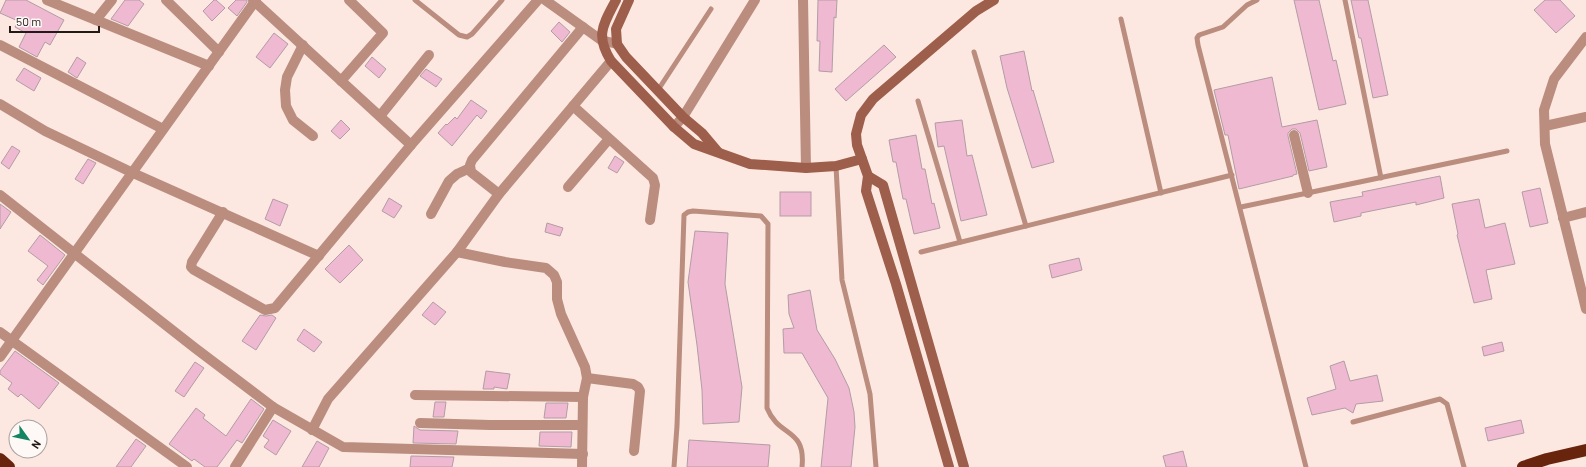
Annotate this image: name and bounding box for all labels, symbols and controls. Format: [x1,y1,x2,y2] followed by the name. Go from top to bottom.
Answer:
[10,8,99,34] scale bar
[16,14,41,28] text: 50 m
[8,419,48,459] north arrow
[29,438,44,451] text: N

